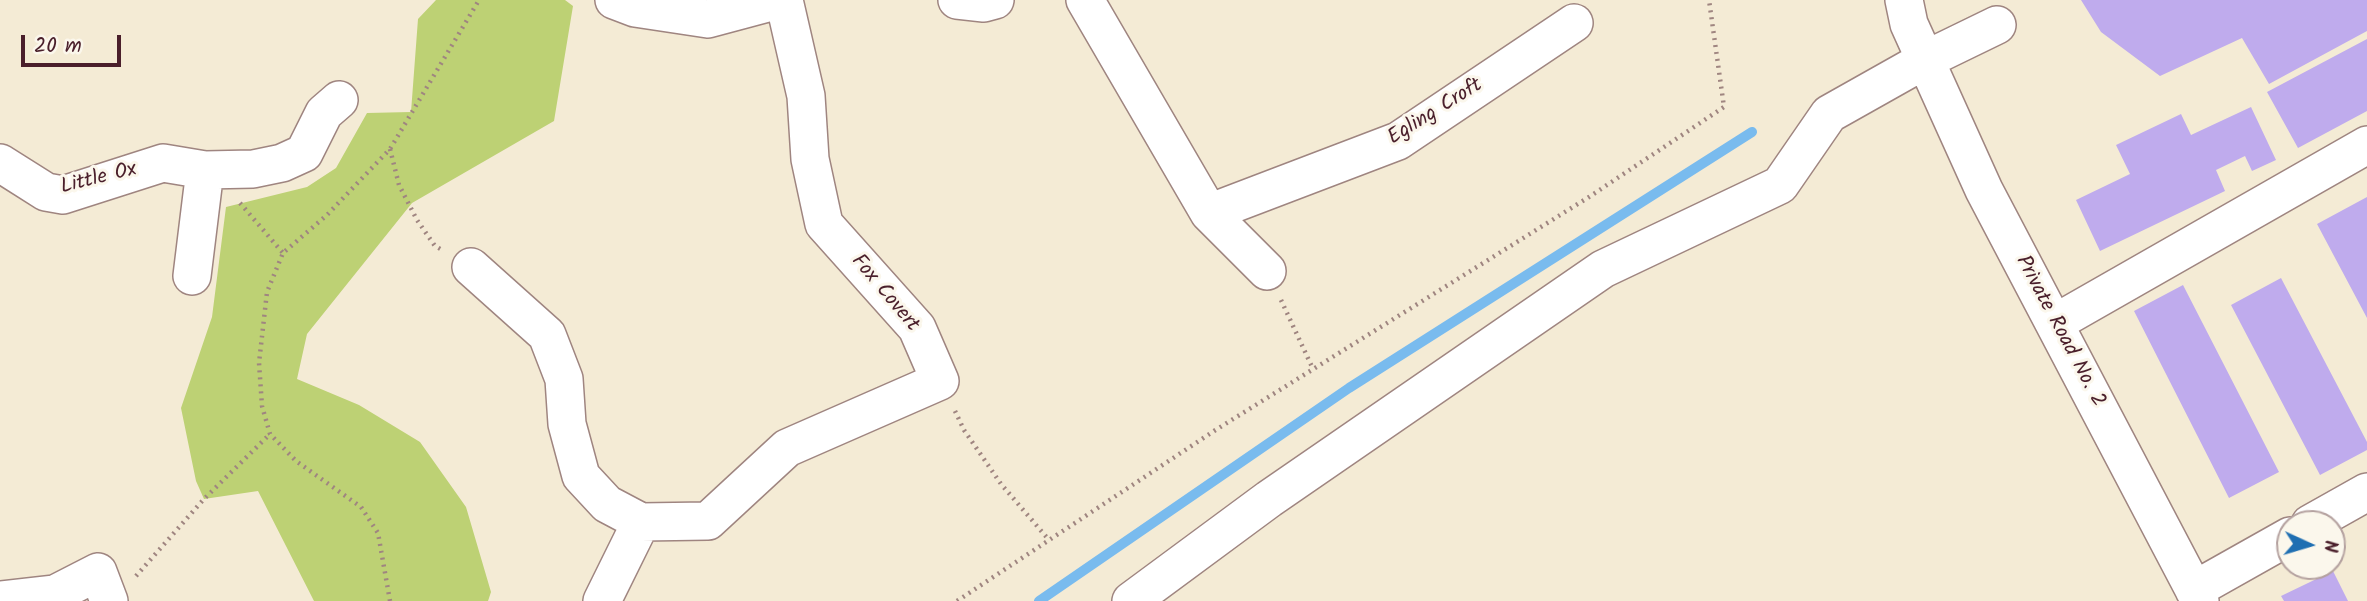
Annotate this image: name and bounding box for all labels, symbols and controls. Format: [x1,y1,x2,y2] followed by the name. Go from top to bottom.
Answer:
[24,21,124,65] scale bar
[34,30,82,63] text: 20 m
[1384,74,1488,152] street label: Egling Croft
[58,158,140,202] street label: Little Ox
[844,250,924,338] street label: Fox Covert
[2008,252,2110,412] street label: Private Road No. 2
[2276,510,2346,580] north arrow
[2315,539,2345,553] text: N

